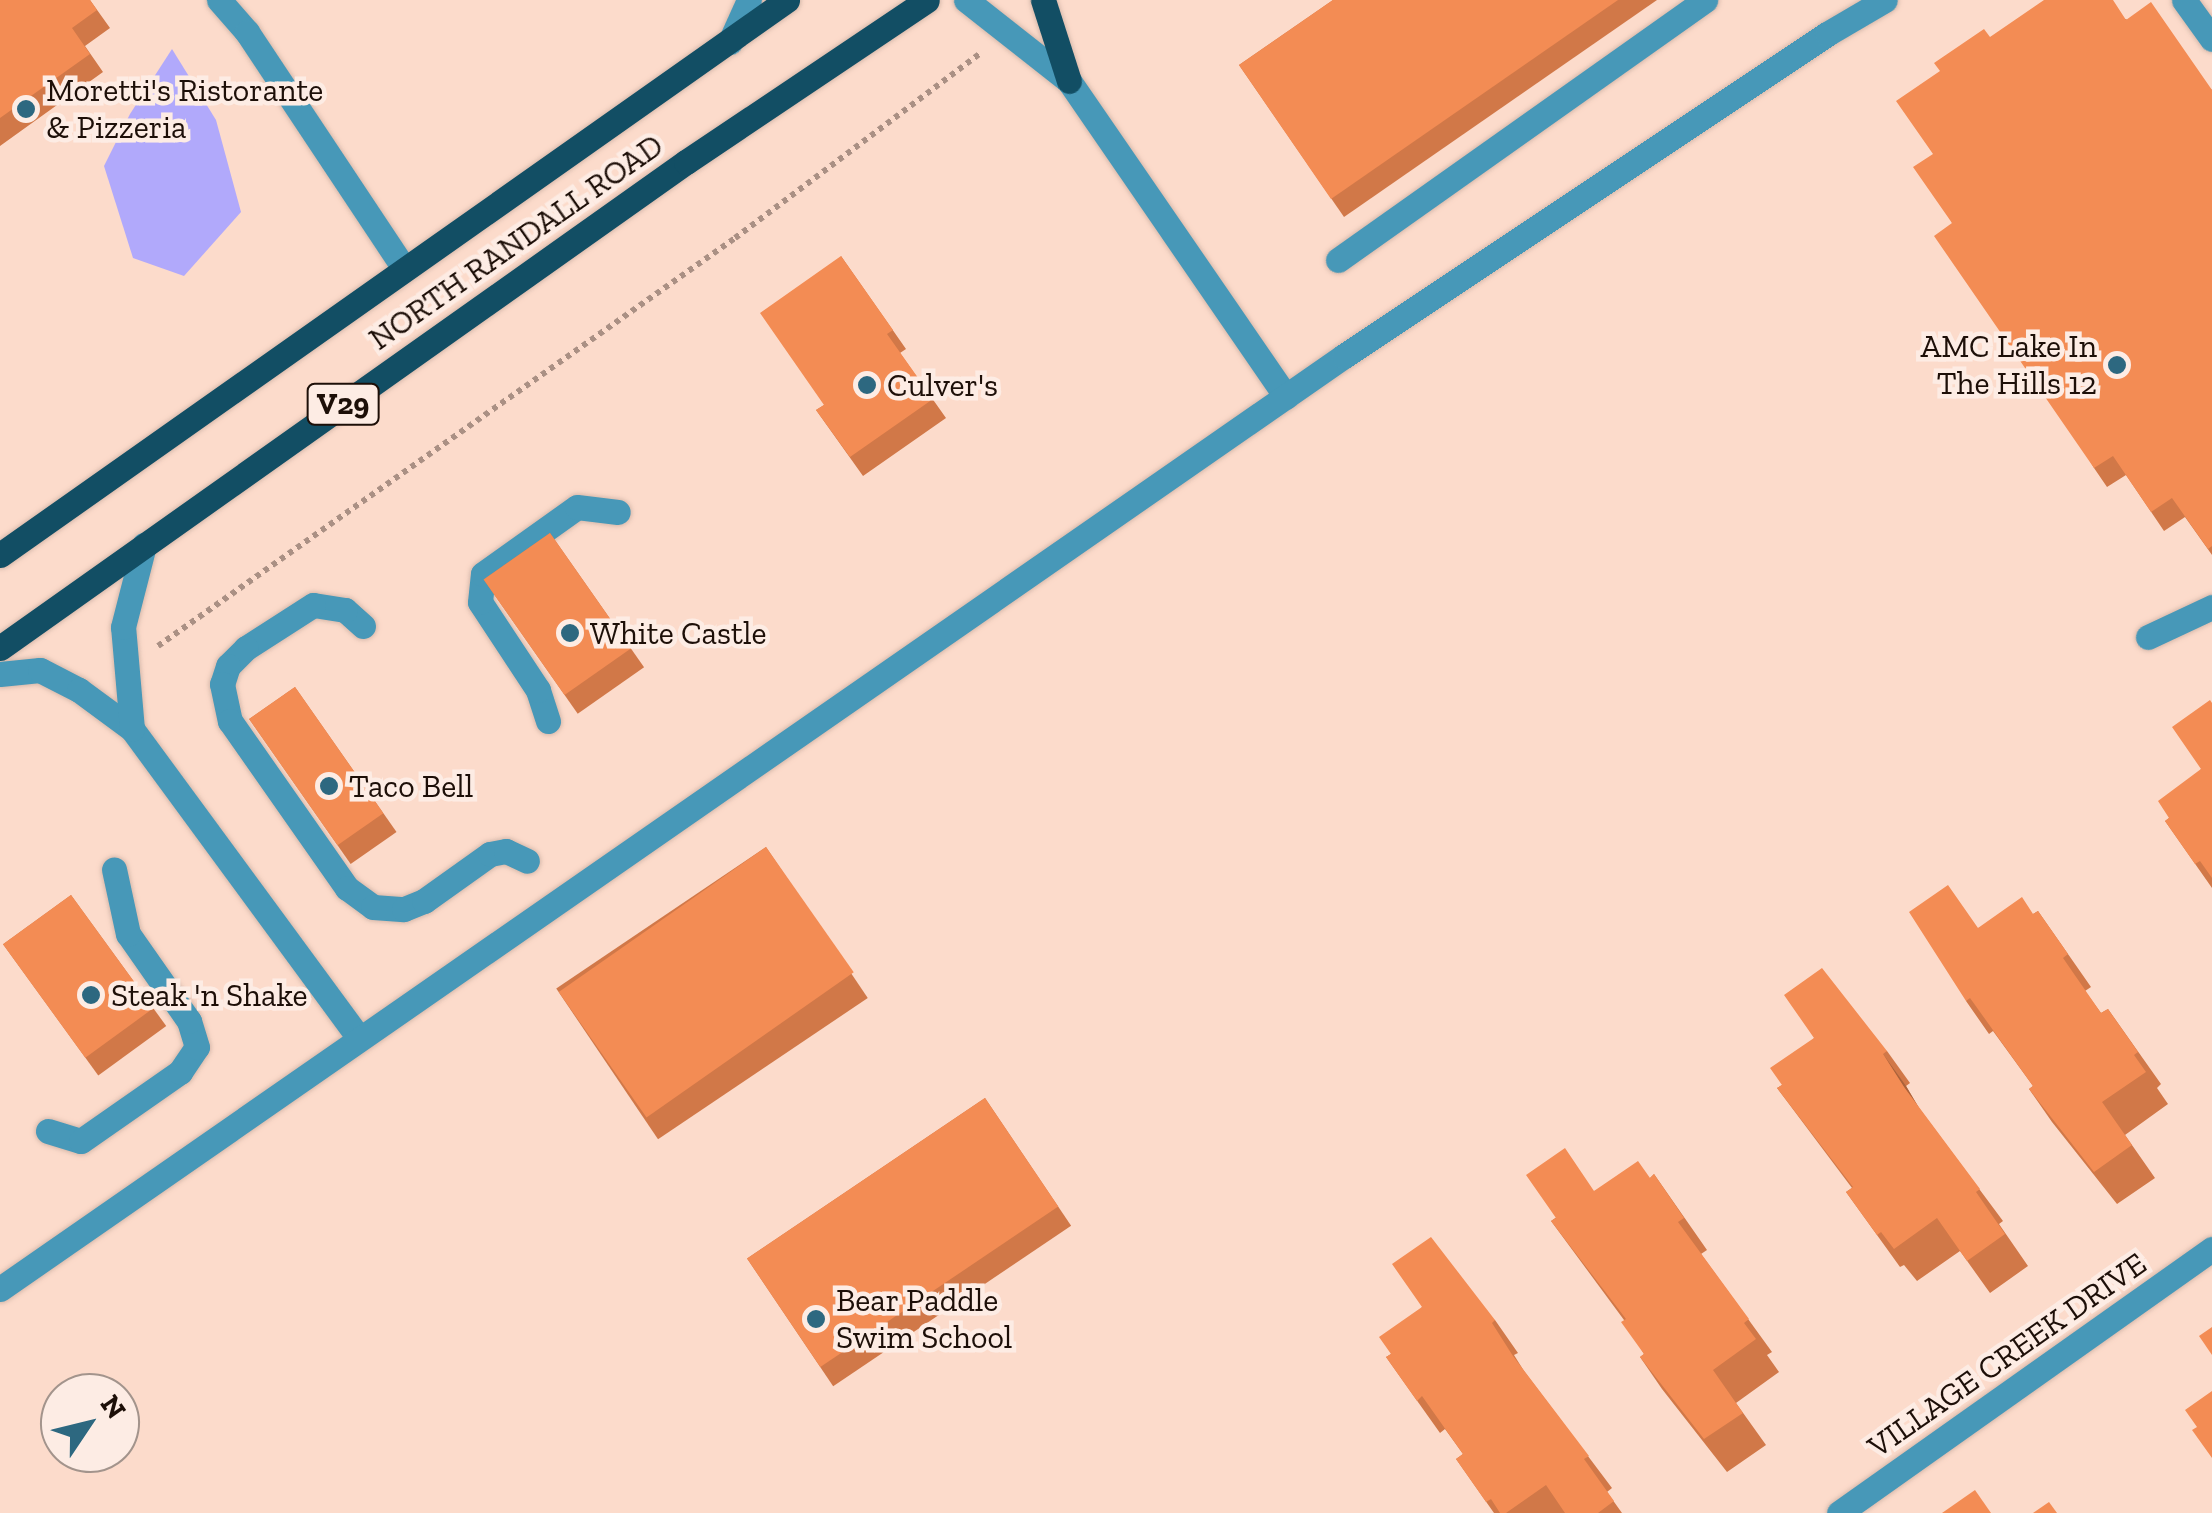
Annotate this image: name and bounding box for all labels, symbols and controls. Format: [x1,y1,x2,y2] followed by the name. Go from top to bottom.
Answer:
[46,72,323,147] place label: Moretti's Ristorante & Pizzeria
[15,98,37,120] marker: Moretti's Ristorante & Pizzeria
[361,126,671,358] street label: NORTH RANDALL ROAD
[1921,328,2097,403] place label: AMC Lake In The Hills 12
[2106,354,2128,376] marker: AMC Lake In The Hills 12
[887,366,998,404] place label: Culver's
[856,374,878,396] marker: Culver's
[306,379,380,429] road number: V29
[590,614,767,652] place label: White Castle
[559,622,581,644] marker: White Castle
[349,767,473,805] place label: Taco Bell
[318,775,340,797] marker: Taco Bell
[111,976,308,1014] place label: Steak 'n Shake
[80,984,102,1006] marker: Steak 'n Shake
[1860,1244,2154,1466] street label: VILLAGE CREEK DRIVE
[836,1282,1012,1357] place label: Bear Paddle Swim School
[805,1308,827,1330] marker: Bear Paddle Swim School
[40,1373,140,1473] north arrow
[94,1388,133,1425] text: N

